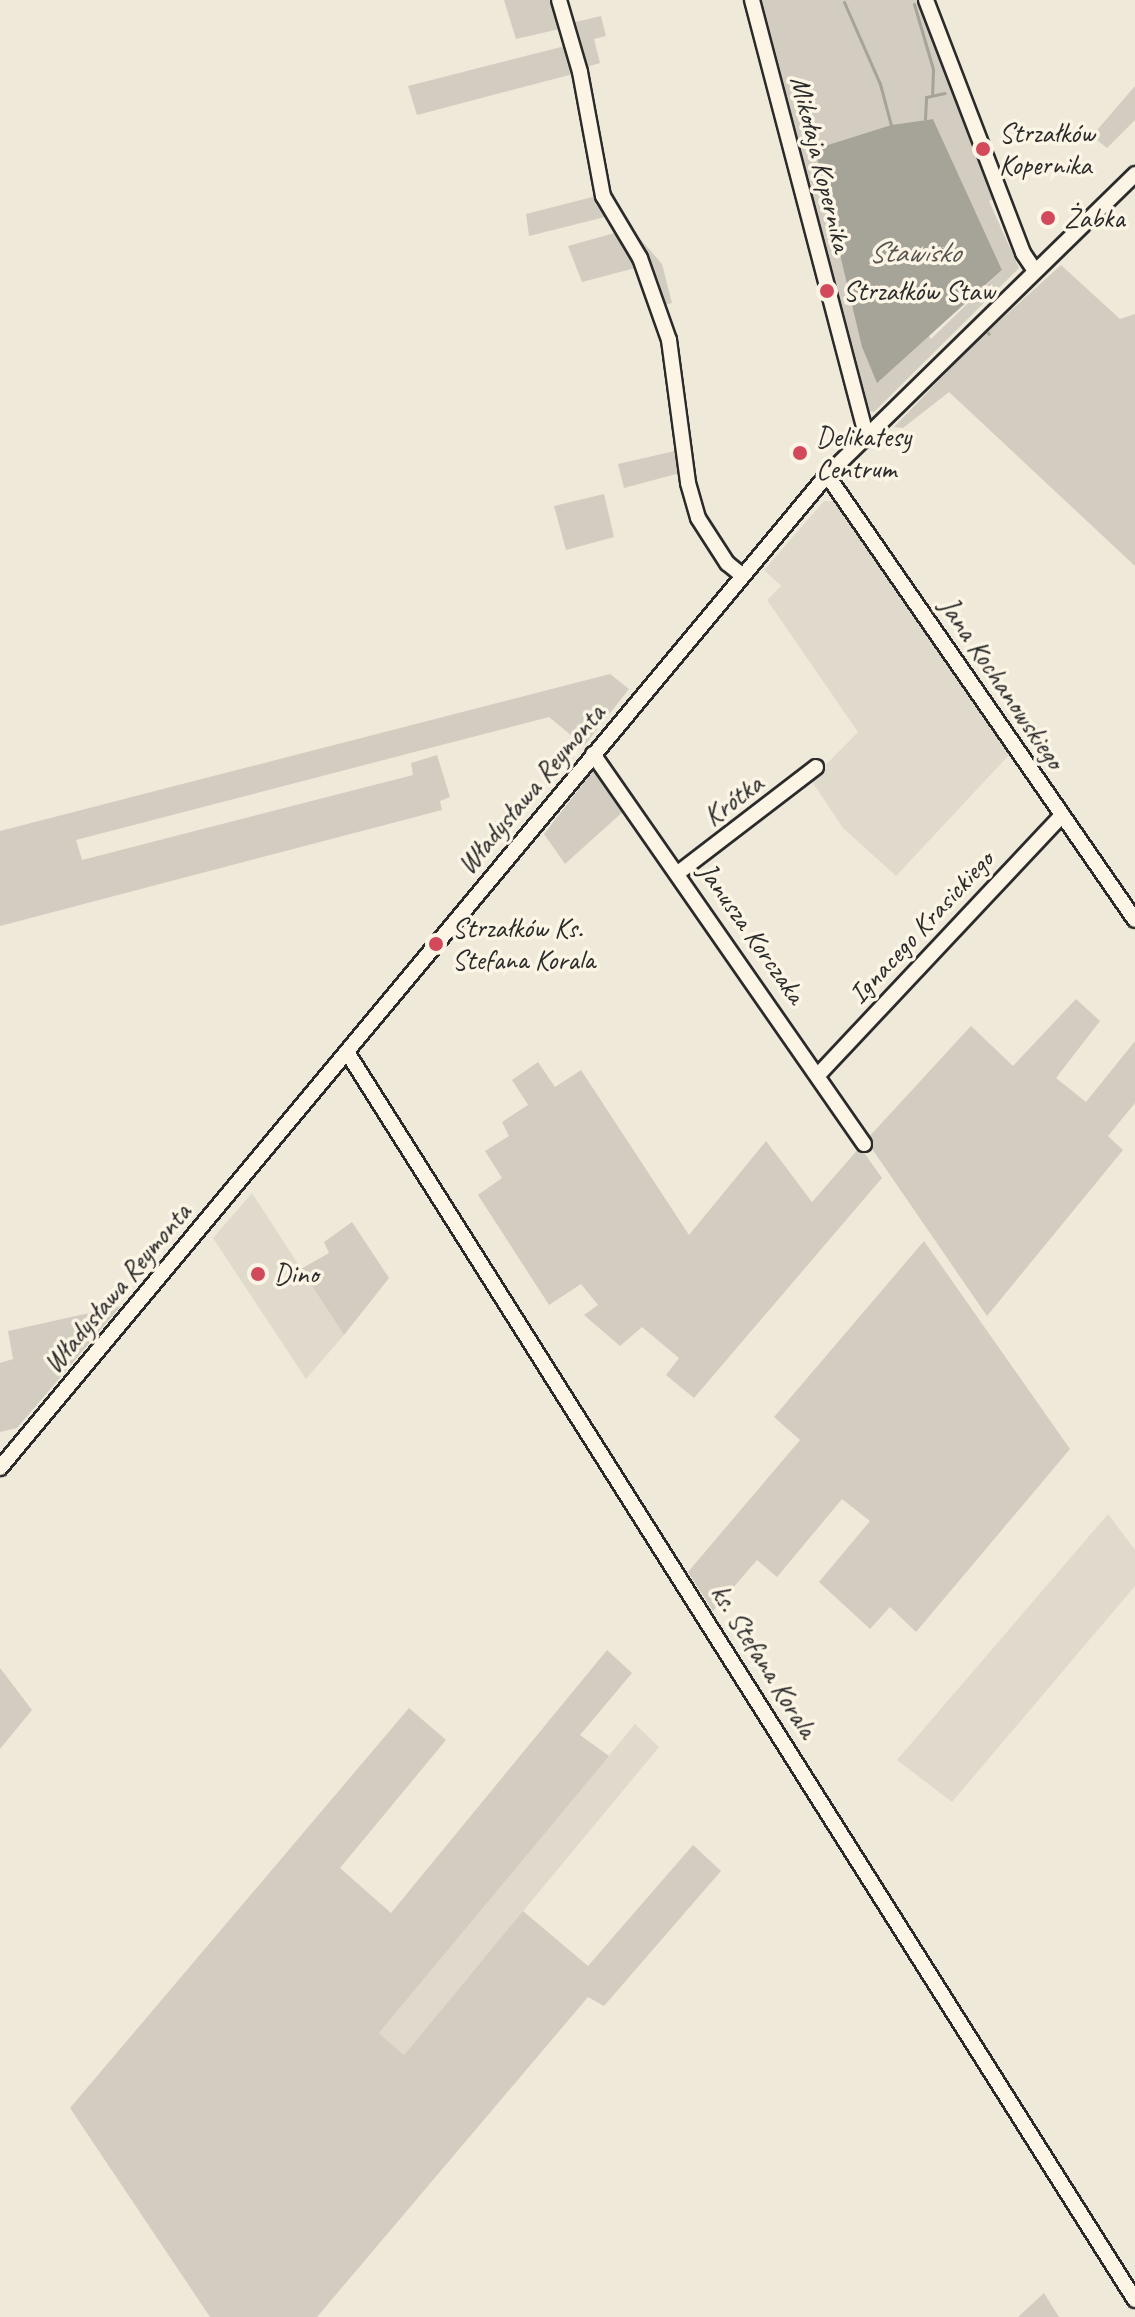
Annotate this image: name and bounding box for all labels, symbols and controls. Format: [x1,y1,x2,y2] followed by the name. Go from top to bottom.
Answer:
[783,72,859,256] street label: Mikołaja Kopernika
[999,116,1094,182] place label: Strzałków Kopernika
[974,140,992,158] marker: Strzałków Kopernika
[1064,201,1124,235] place label: Żabka
[1039,209,1057,227] marker: Żabka
[868,234,960,270] water label: Stawisko
[843,274,995,308] place label: Strzałków Staw
[818,282,836,300] marker: Strzałków Staw
[816,420,911,486] place label: Delikatesy Centrum
[791,444,809,462] marker: Delikatesy Centrum
[933,591,1071,775] street label: Jana Kochanowskiego
[450,697,612,881] street label: Władysława Reymonta
[697,767,769,833] street label: Krótka
[841,843,1001,1011] street label: Ignacego Krasickiego
[691,856,813,1010] street label: Janusza Korczaka
[452,911,595,977] place label: Strzałków Ks. Stefana Korala
[427,935,445,953] marker: Strzałków Ks. Stefana Korala
[36,1196,198,1380] street label: Władysława Reymonta
[274,1257,318,1291] place label: Dino
[249,1265,267,1283] marker: Dino
[703,1578,825,1744] street label: ks. Stefana Korala

